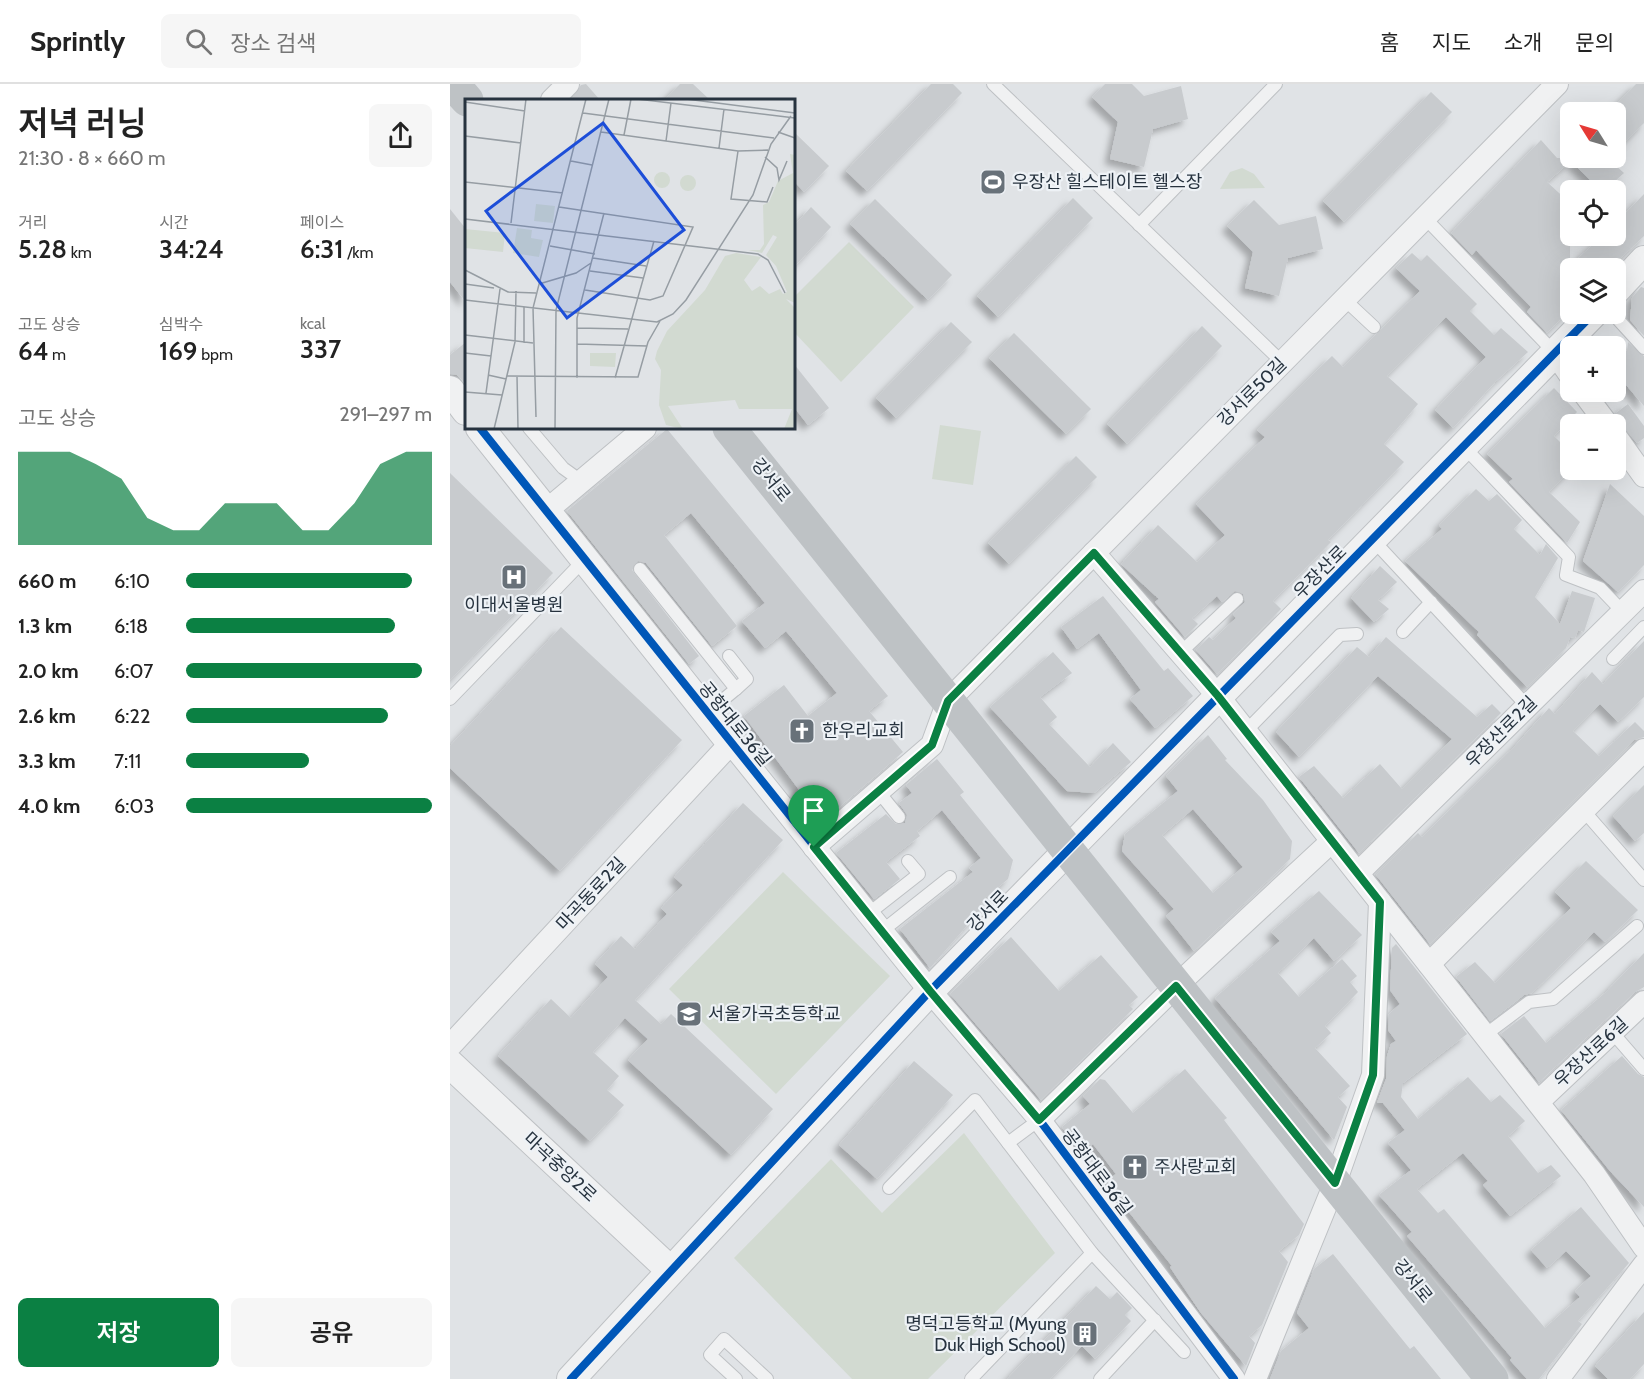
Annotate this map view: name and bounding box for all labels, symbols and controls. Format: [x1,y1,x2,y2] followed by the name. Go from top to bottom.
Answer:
[161,14,581,68] search box
[30,24,125,58] text: Sprintly
[182,25,215,58] icon: search
[230,30,316,57] text: 장소 검색
[1380,30,1399,55] text: 홈
[1432,30,1471,55] text: 지도
[1504,30,1542,55] text: 소개
[1575,30,1614,55] text: 문의
[465,99,795,429] inset map
[1560,102,1626,168] north arrow
[1560,102,1626,480] map controls
[18,103,147,143] text: 저녁 러닝
[369,104,432,167] button: share
[18,146,166,170] text: 21:30 · 8 × 660 m
[978,167,1008,197] sports icon: 우장산 힐스테이트 헬스장
[1012,171,1202,193] place label: 우장산 힐스테이트 헬스장
[1560,180,1626,246] button: locate
[18,213,47,232] text: 거리
[159,213,188,232] text: 시간
[300,213,344,232] text: 페이스
[18,233,67,265] text: 5.28
[159,233,224,265] text: 34:24
[300,233,344,265] text: 6:31
[67,243,92,262] text: km
[344,243,374,262] text: /km
[1560,258,1626,324] button: layers
[300,314,326,333] text: kcal
[18,315,80,334] text: 고도 상승
[159,315,203,334] text: 심박수
[300,333,341,365] text: 337
[18,335,48,367] text: 64
[159,335,198,367] text: 169
[1560,336,1626,402] button: +
[48,345,66,364] text: m
[198,345,233,364] text: bpm
[1213,353,1291,431] street label: 강서로50길
[339,402,432,426] text: 291–297 m
[18,406,96,430] text: 고도 상승
[1560,414,1626,480] button: −
[747,454,795,506] street label: 강서로
[1289,541,1351,603] street label: 우장산로
[499,562,529,592] hospital icon: 이대서울병원
[18,569,76,593] text: 660 m
[114,569,150,593] text: 6:10
[464,594,564,616] place label: 이대서울병원
[18,614,72,638] text: 1.3 km
[114,614,148,638] text: 6:18
[18,659,79,683] text: 2.0 km
[114,659,153,683] text: 6:07
[694,677,776,771] street label: 공항대로36길
[1461,692,1541,772] street label: 우장산로2길
[18,704,76,728] text: 2.6 km
[114,704,150,728] text: 6:22
[787,716,817,746] church icon: 한우리교회
[822,720,905,742] place label: 한우리교회
[18,749,76,773] text: 3.3 km
[114,749,141,773] text: 7:11
[788,785,839,847] pin
[18,794,80,818] text: 4.0 km
[114,794,154,818] text: 6:03
[797,794,830,827] icon: arrive
[552,853,630,935] street label: 마곡동로2길
[963,885,1013,937] street label: 강서로
[674,999,704,1029] school or university icon: 서울가곡초등학교
[708,1003,840,1025] place label: 서울가곡초등학교
[1549,1012,1633,1092] street label: 우장산로6길
[1057,1124,1137,1220] street label: 공항대로36길
[519,1128,601,1206] street label: 마곡중앙2로
[1120,1152,1150,1182] church icon: 주사랑교회
[1154,1156,1237,1178] place label: 주사랑교회
[1389,1255,1437,1307] street label: 강서로
[18,1298,219,1367] button: 저장
[231,1298,432,1367] button: 공유
[905,1313,1067,1356] place label: 명덕고등학교 (Myung Duk High School)
[1070,1319,1100,1349] building icon: 명덕고등학교 (Myung Duk High School)

